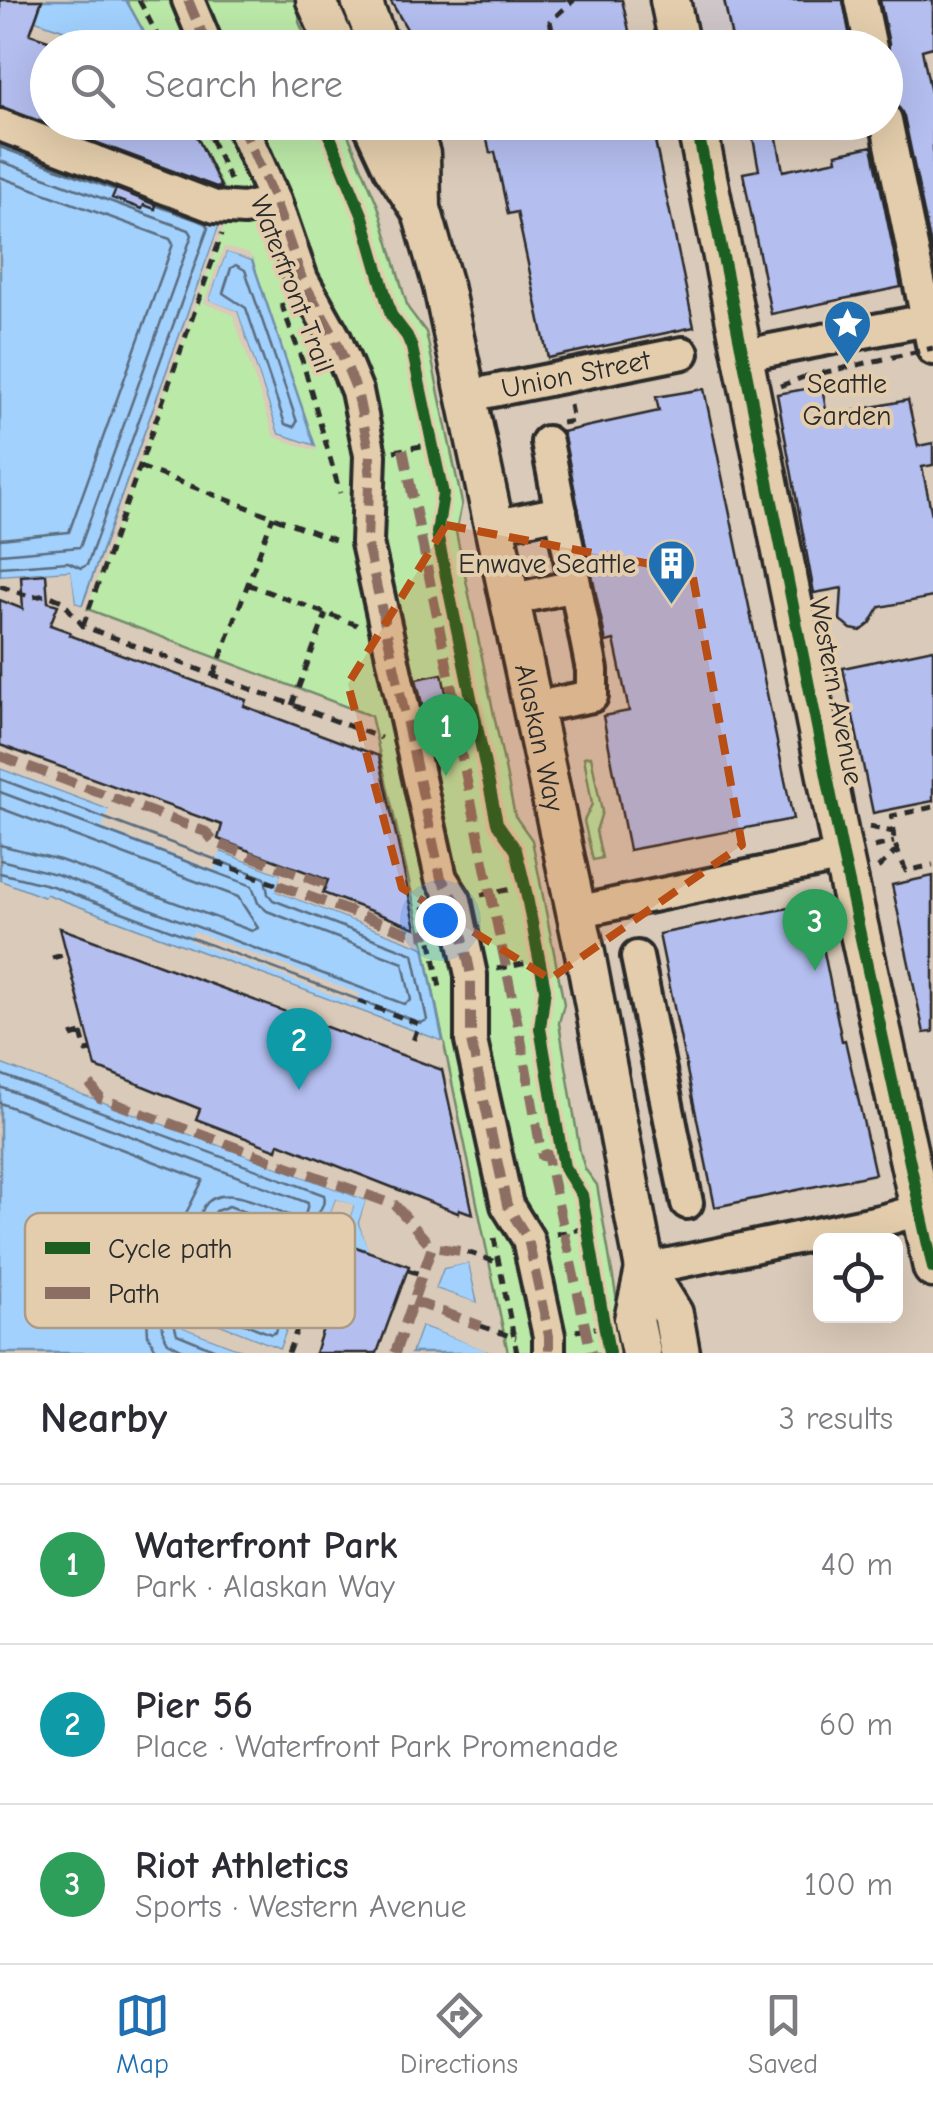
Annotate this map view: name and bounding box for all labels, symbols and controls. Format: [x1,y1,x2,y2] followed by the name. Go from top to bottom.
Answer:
[30,30,903,140] search box
[65,58,120,113] icon: search
[145,63,343,107] text: Search here
[243,191,341,377] street label: Waterfront Trail
[821,298,873,366] place icon: Seattle Garden
[499,344,654,405] street label: Union Street
[802,368,892,432] place label: Seattle Garden
[645,538,697,606] building icon: Enwave Seattle
[458,548,636,580] place label: Enwave Seattle
[802,594,870,788] street label: Western Avenue
[508,661,571,815] street label: Alaskan Way
[414,694,478,776] pin: 1
[782,888,848,971] pin: 3
[415,895,466,946] your location
[266,1008,332,1090] pin: 2
[25,1213,355,1328] legend
[108,1233,233,1265] text: Cycle path
[813,1233,903,1323] map controls
[813,1233,903,1323] button: locate
[108,1278,160,1310] text: Path
[40,1394,167,1443] text: Nearby
[779,1400,893,1437] text: 3 results
[135,1524,398,1568] text: Waterfront Park
[66,1546,79,1583] text: 1
[821,1546,893,1583] text: 40 m
[135,1568,395,1605] text: Park · Alaskan Way
[135,1684,253,1728] text: Pier 56
[65,1706,80,1743] text: 2
[819,1706,893,1743] text: 60 m
[135,1728,618,1765] text: Place · Waterfront Park Promenade
[135,1844,349,1888] text: Riot Athletics
[65,1866,80,1903] text: 3
[804,1866,893,1903] text: 100 m
[135,1888,466,1925] text: Sports · Western Avenue
[115,1988,170,2080] tab: Map
[400,1988,518,2080] tab: Directions
[748,1988,818,2080] tab: Saved

